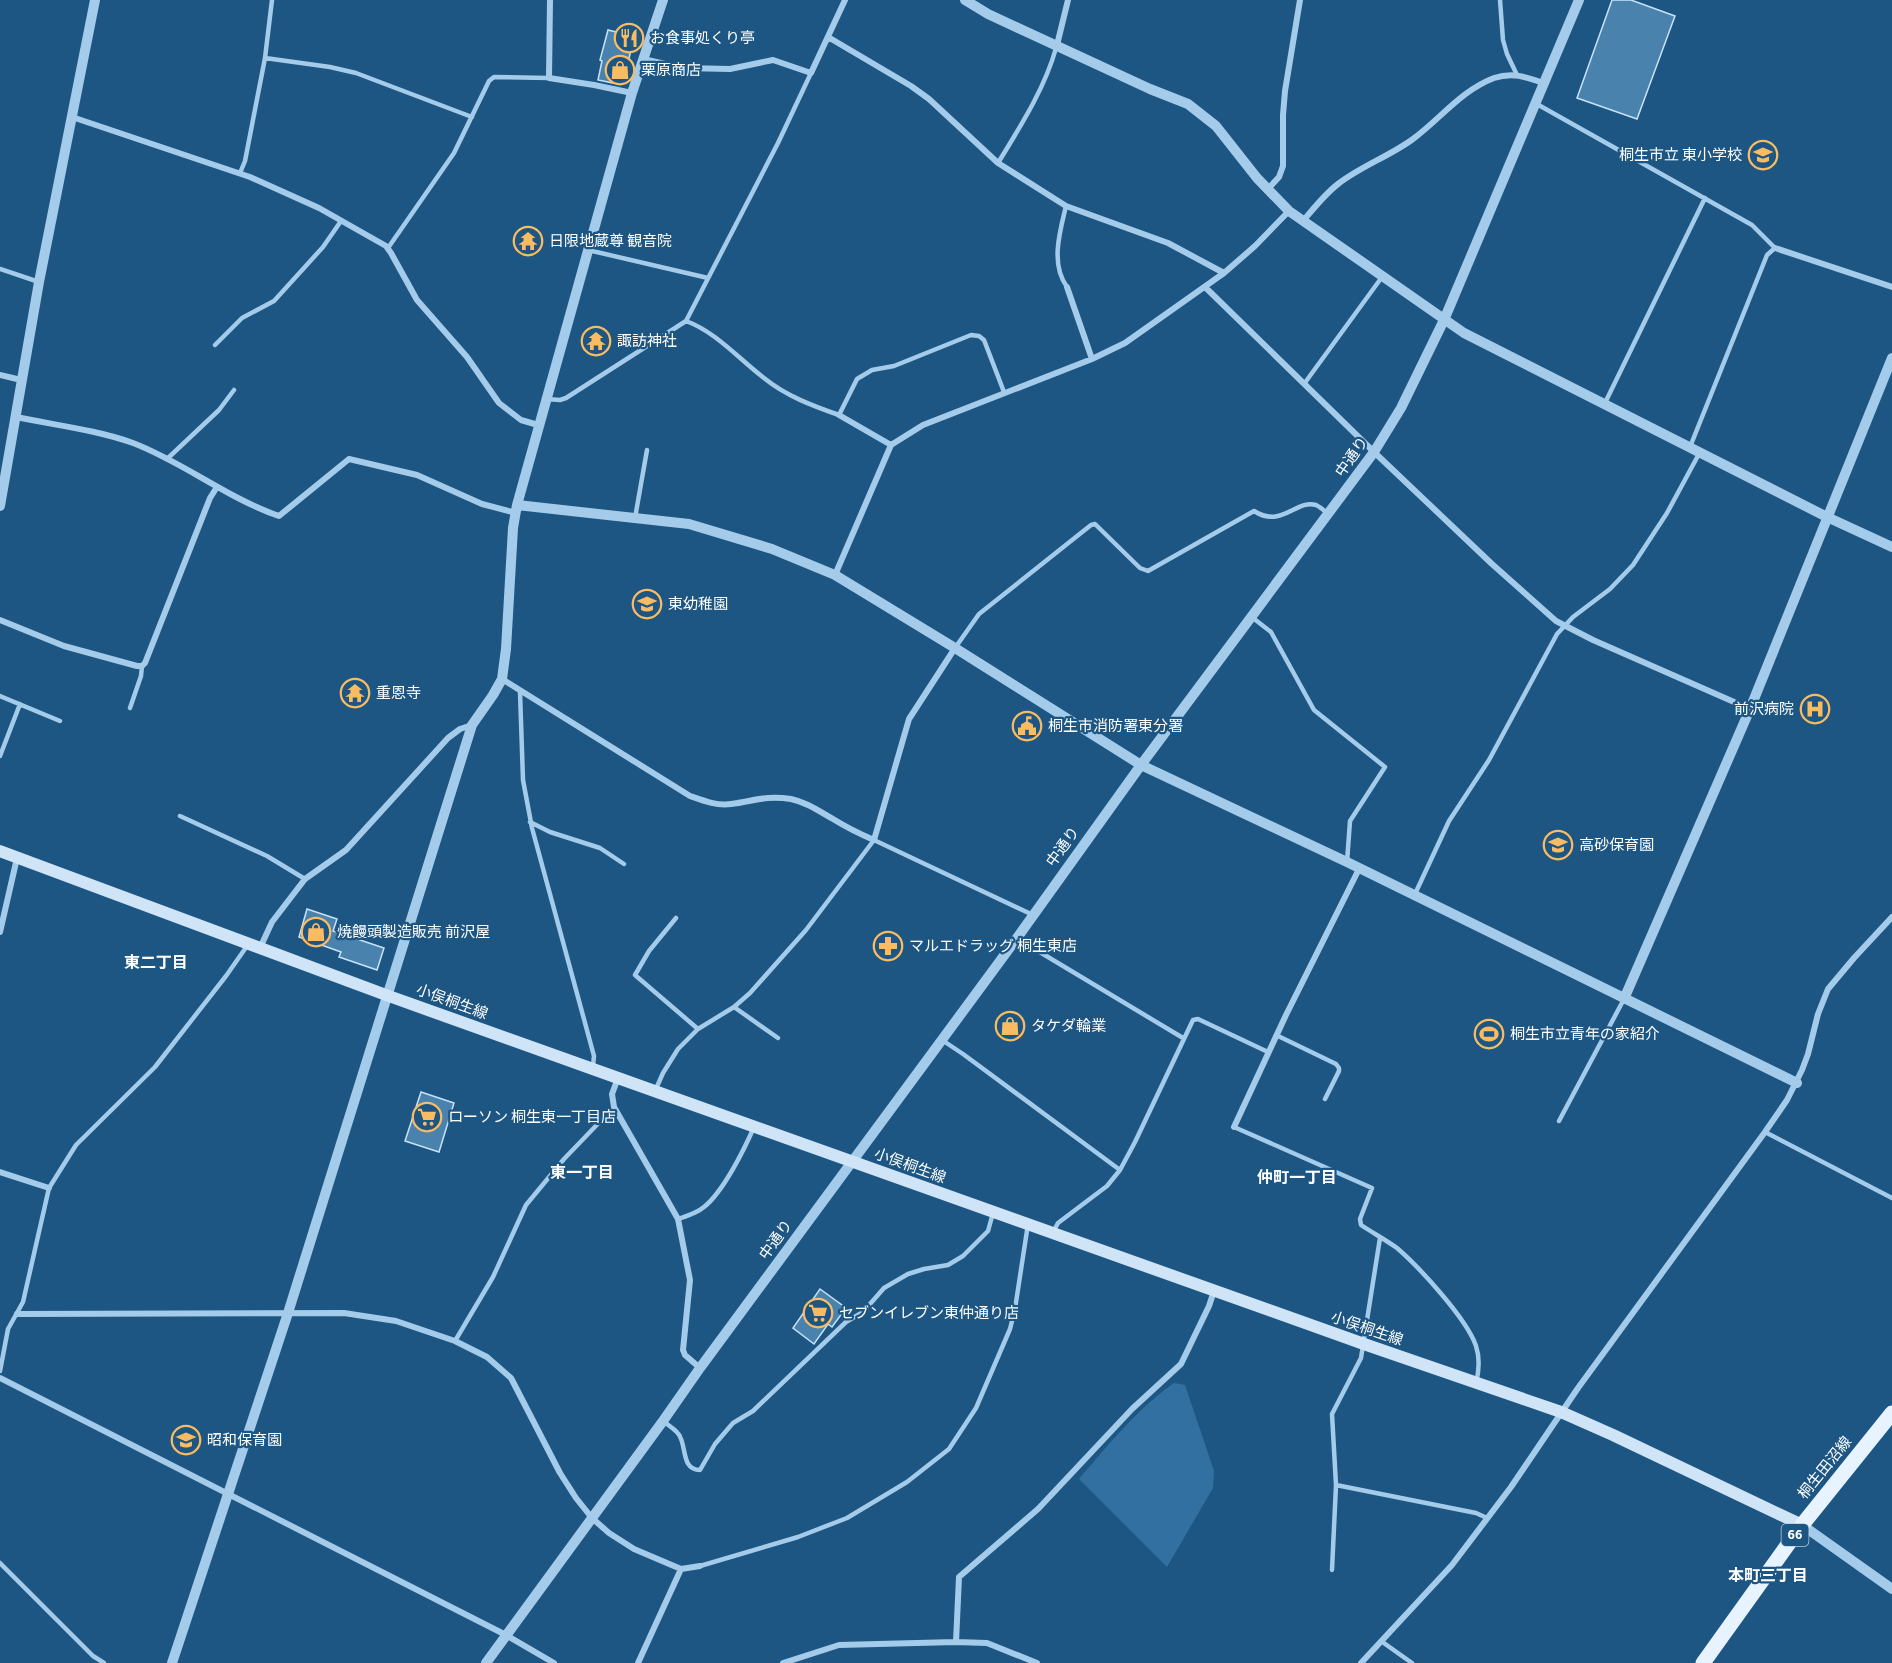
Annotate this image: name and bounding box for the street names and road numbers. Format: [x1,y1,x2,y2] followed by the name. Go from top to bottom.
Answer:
[1330,433,1374,481] street label: 中通り
[1041,823,1085,871] street label: 中通り
[413,979,491,1025] street label: 小俣桐生線
[871,1143,949,1189] street label: 小俣桐生線
[754,1216,798,1264] street label: 中通り
[1328,1307,1406,1351] street label: 小俣桐生線
[1793,1432,1857,1504] street label: 桐生田沼線
[1782,1524,1808,1546] road number: 66

